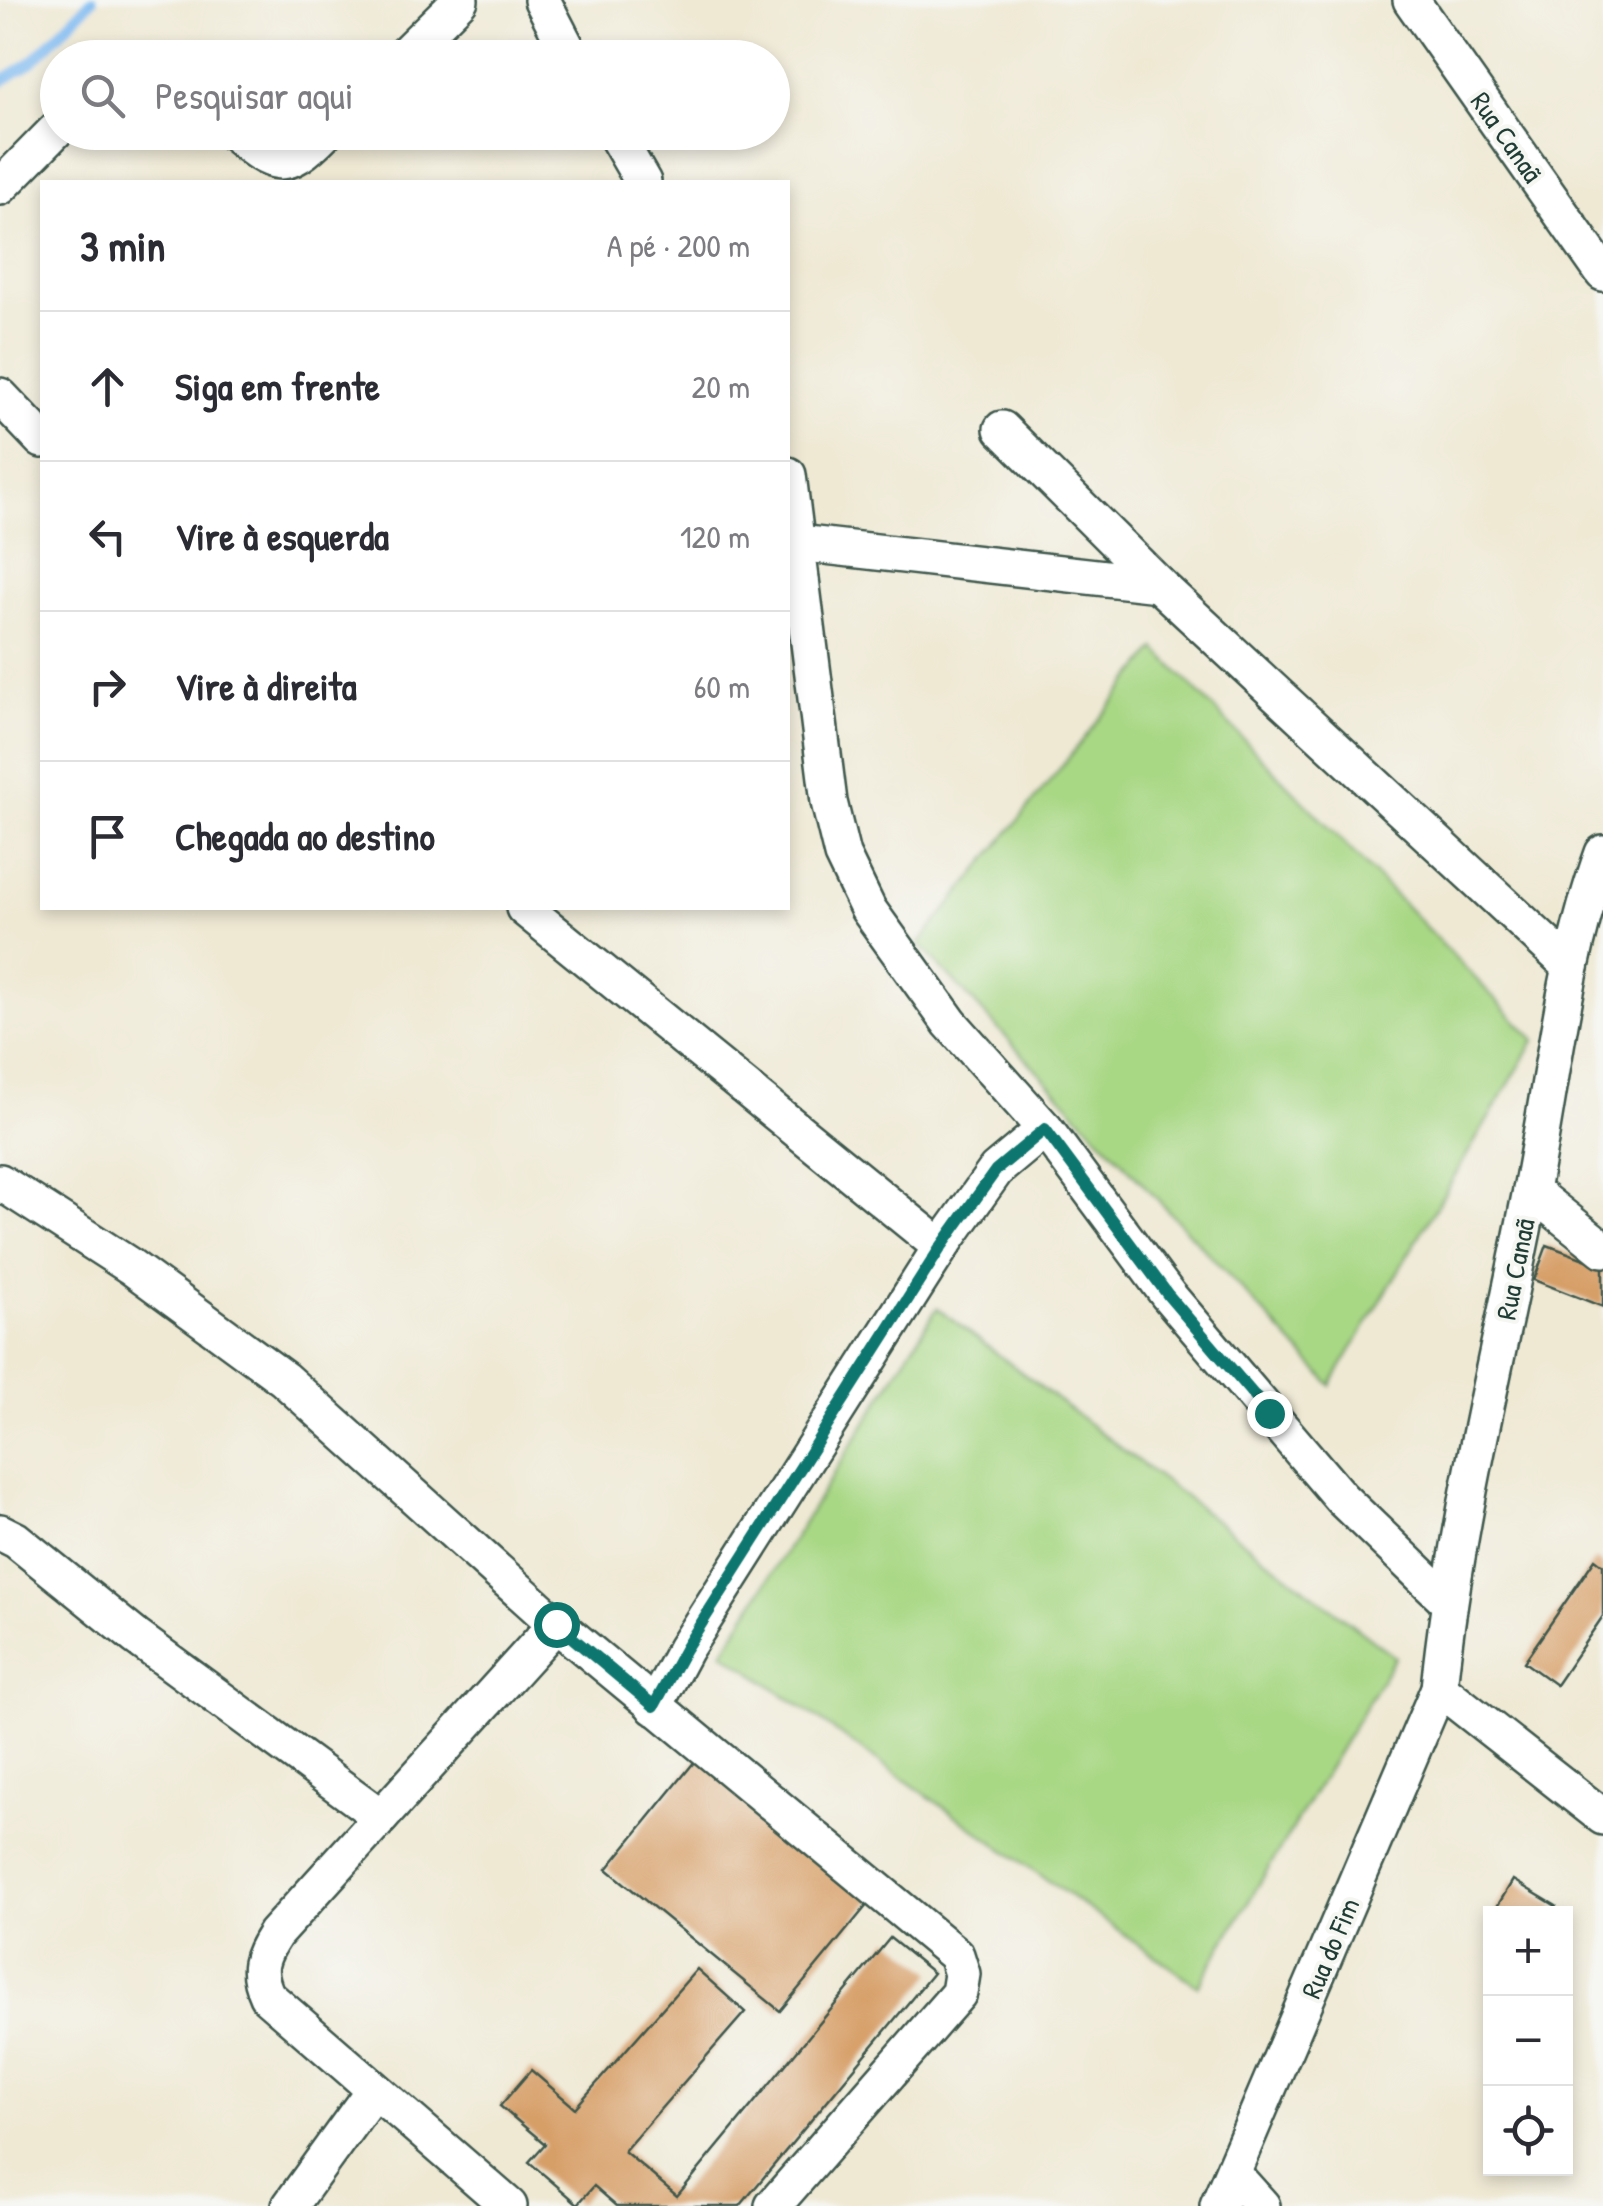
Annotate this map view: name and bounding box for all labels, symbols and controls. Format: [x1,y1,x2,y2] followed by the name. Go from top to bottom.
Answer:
[40,40,790,150] search box
[75,68,130,123] icon: search
[155,69,353,121] text: Pesquisar aqui
[1462,84,1552,190] street label: Rua Canaã
[80,217,165,274] text: 3 min
[607,224,750,267] text: A pé · 200 m
[80,359,135,414] icon: ahead
[175,360,380,412] text: Siga em frente
[692,365,750,408] text: 20 m
[80,509,135,564] icon: left
[175,510,389,562] text: Vire à esquerda
[680,515,750,558] text: 120 m
[80,659,135,714] icon: right
[175,660,357,712] text: Vire à direita
[694,665,750,708] text: 60 m
[80,809,135,864] icon: arrive
[175,810,435,862] text: Chegada ao destino
[1487,1215,1543,1323] street label: Rua Canaã
[1247,1391,1293,1437] route end
[534,1602,580,1648] route start
[1292,1892,1368,2004] street label: Rua do Fim
[1483,1906,1573,2176] map controls
[1483,1906,1573,1996] button: +
[1483,1996,1573,2086] button: −
[1483,2086,1573,2176] button: locate

